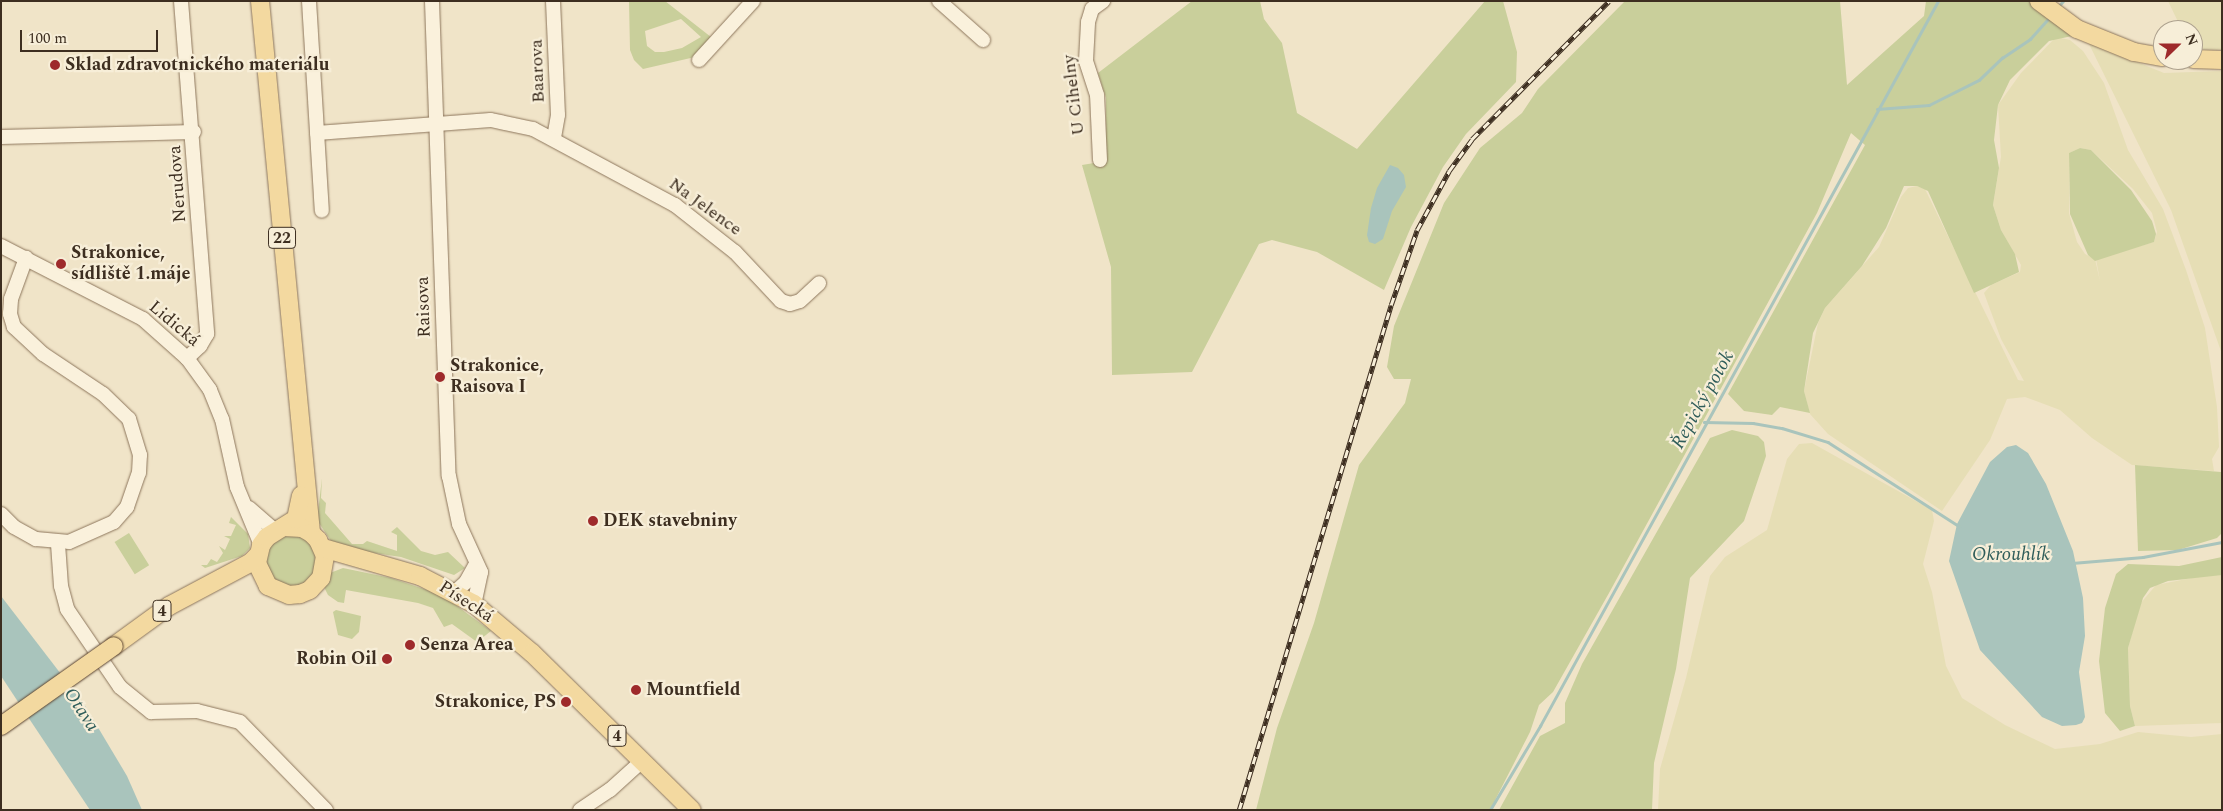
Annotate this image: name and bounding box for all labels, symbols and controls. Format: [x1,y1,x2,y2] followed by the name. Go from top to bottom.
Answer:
[22,20,160,52] scale bar
[2153,20,2203,70] north arrow
[28,27,67,50] text: 100 m
[2180,30,2203,49] text: N
[526,39,550,103] street label: Baarova
[1058,53,1090,137] street label: U Cihelny
[65,54,329,76] place label: Sklad zdravotnického materiálu
[49,59,61,71] marker: Sklad zdravotnického materiálu
[165,145,191,223] street label: Nerudova
[664,173,746,241] street label: Na Jelence
[267,224,297,252] road number: 22
[71,243,191,286] place label: Strakonice, sídliště 1.máje
[55,258,67,270] marker: Strakonice, sídliště 1.máje
[412,276,436,338] street label: Raisova
[144,296,204,352] street label: Lidická
[1667,347,1739,453] water label: Řepický potok
[450,356,544,398] place label: Strakonice, Raisova I
[434,371,446,383] marker: Strakonice, Raisova I
[603,510,737,532] place label: DEK stavebniny
[587,515,599,527] marker: DEK stavebniny
[1972,544,2050,566] water label: Okrouhlík
[435,576,497,628] street label: Písecká
[152,598,172,624] road number: 4
[420,634,513,656] place label: Senza Area
[404,639,416,651] marker: Senza Area
[296,648,377,670] place label: Robin Oil
[381,653,393,665] marker: Robin Oil
[646,679,740,701] place label: Mountfield
[58,684,104,736] water label: Otava
[630,684,642,696] marker: Mountfield
[435,691,556,713] place label: Strakonice, PS
[560,696,572,708] marker: Strakonice, PS
[607,722,627,749] road number: 4

